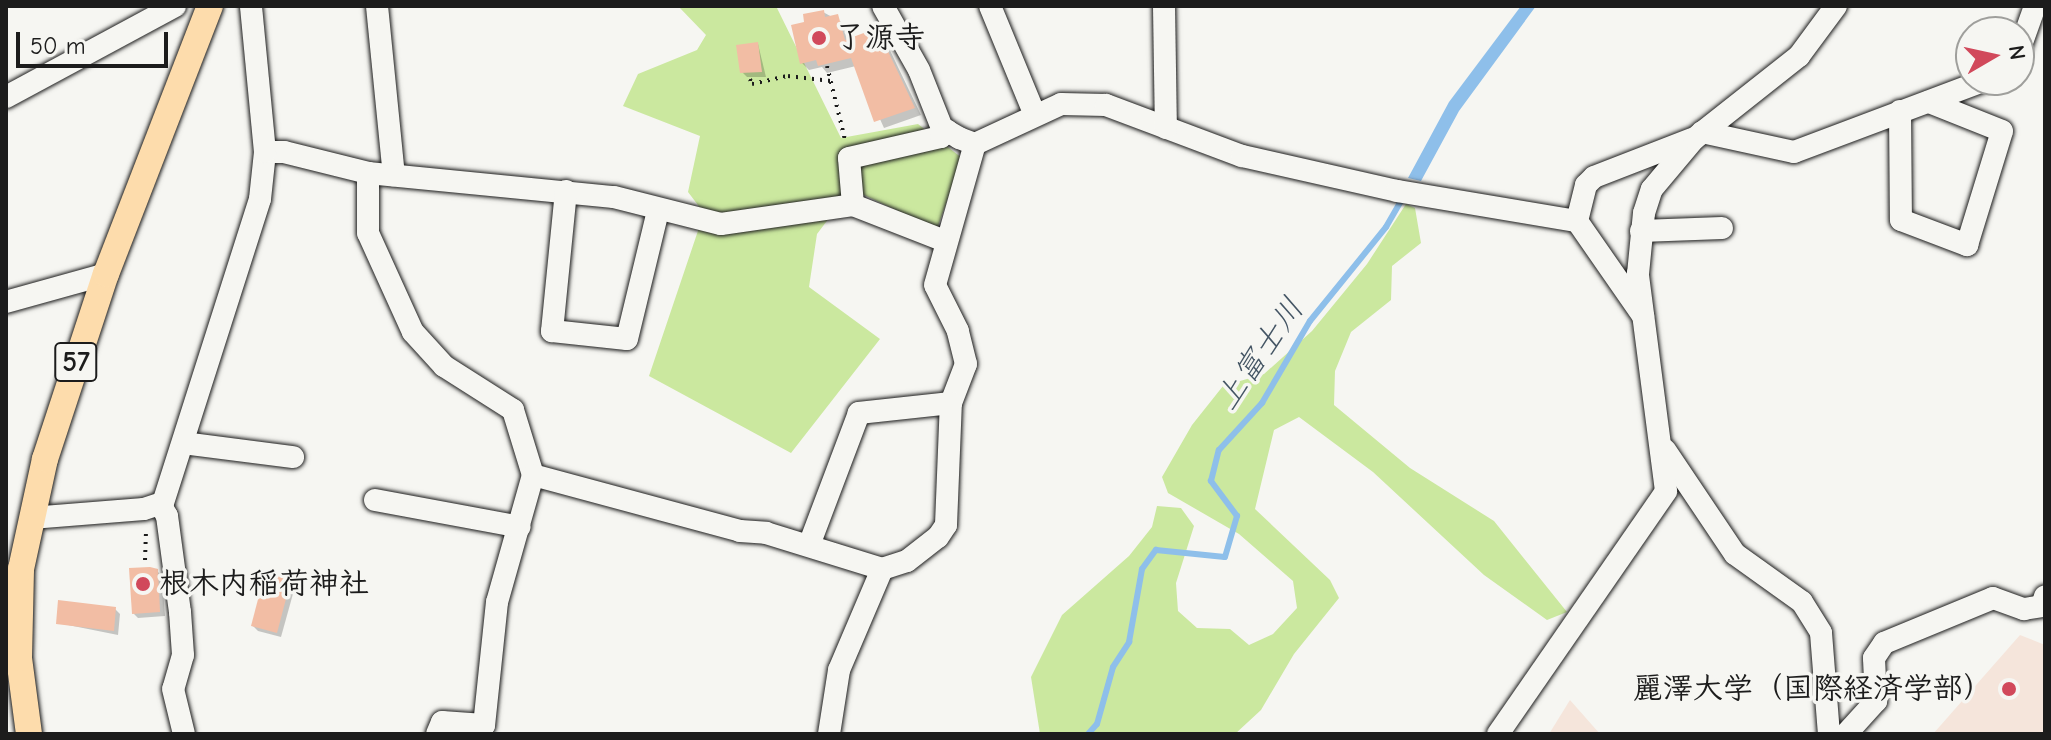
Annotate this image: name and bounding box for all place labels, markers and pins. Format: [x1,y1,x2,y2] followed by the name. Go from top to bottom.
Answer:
[835,20,925,56] place label: 了源寺
[810,29,828,47] marker: 了源寺
[159,566,369,602] place label: 根木内稲荷神社
[134,575,152,593] marker: 根木内稲荷神社
[1633,671,1993,707] place label: 麗澤大学（国際経済学部）
[2000,680,2018,698] marker: 麗澤大学（国際経済学部）

